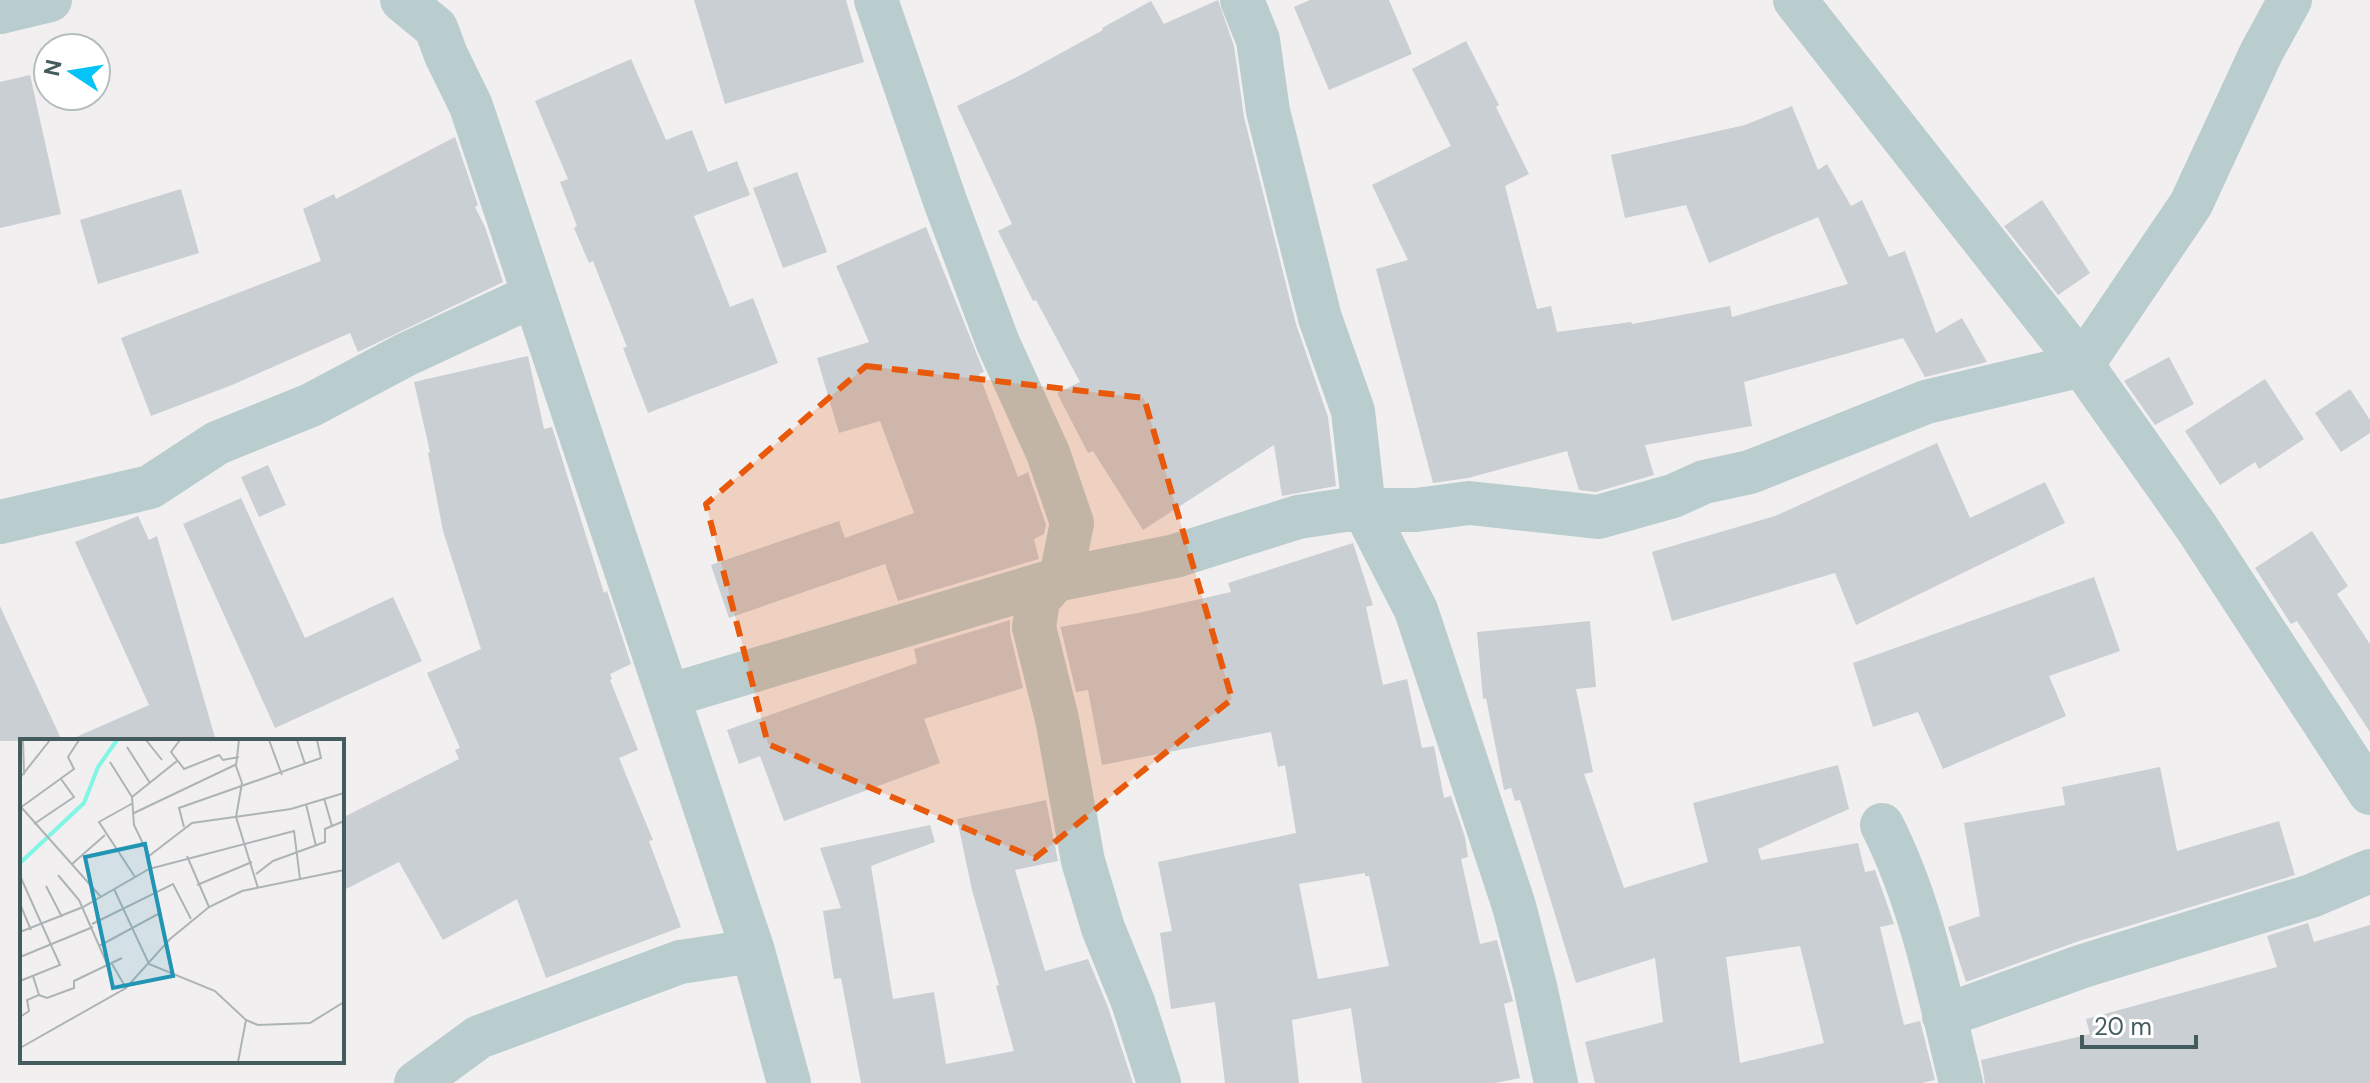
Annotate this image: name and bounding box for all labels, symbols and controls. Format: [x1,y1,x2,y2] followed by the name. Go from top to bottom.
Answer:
[32,32,112,112] north arrow
[37,57,69,79] text: N
[20,739,344,1063] inset map
[2082,999,2196,1049] scale bar
[2094,1011,2152,1042] text: 20 m

